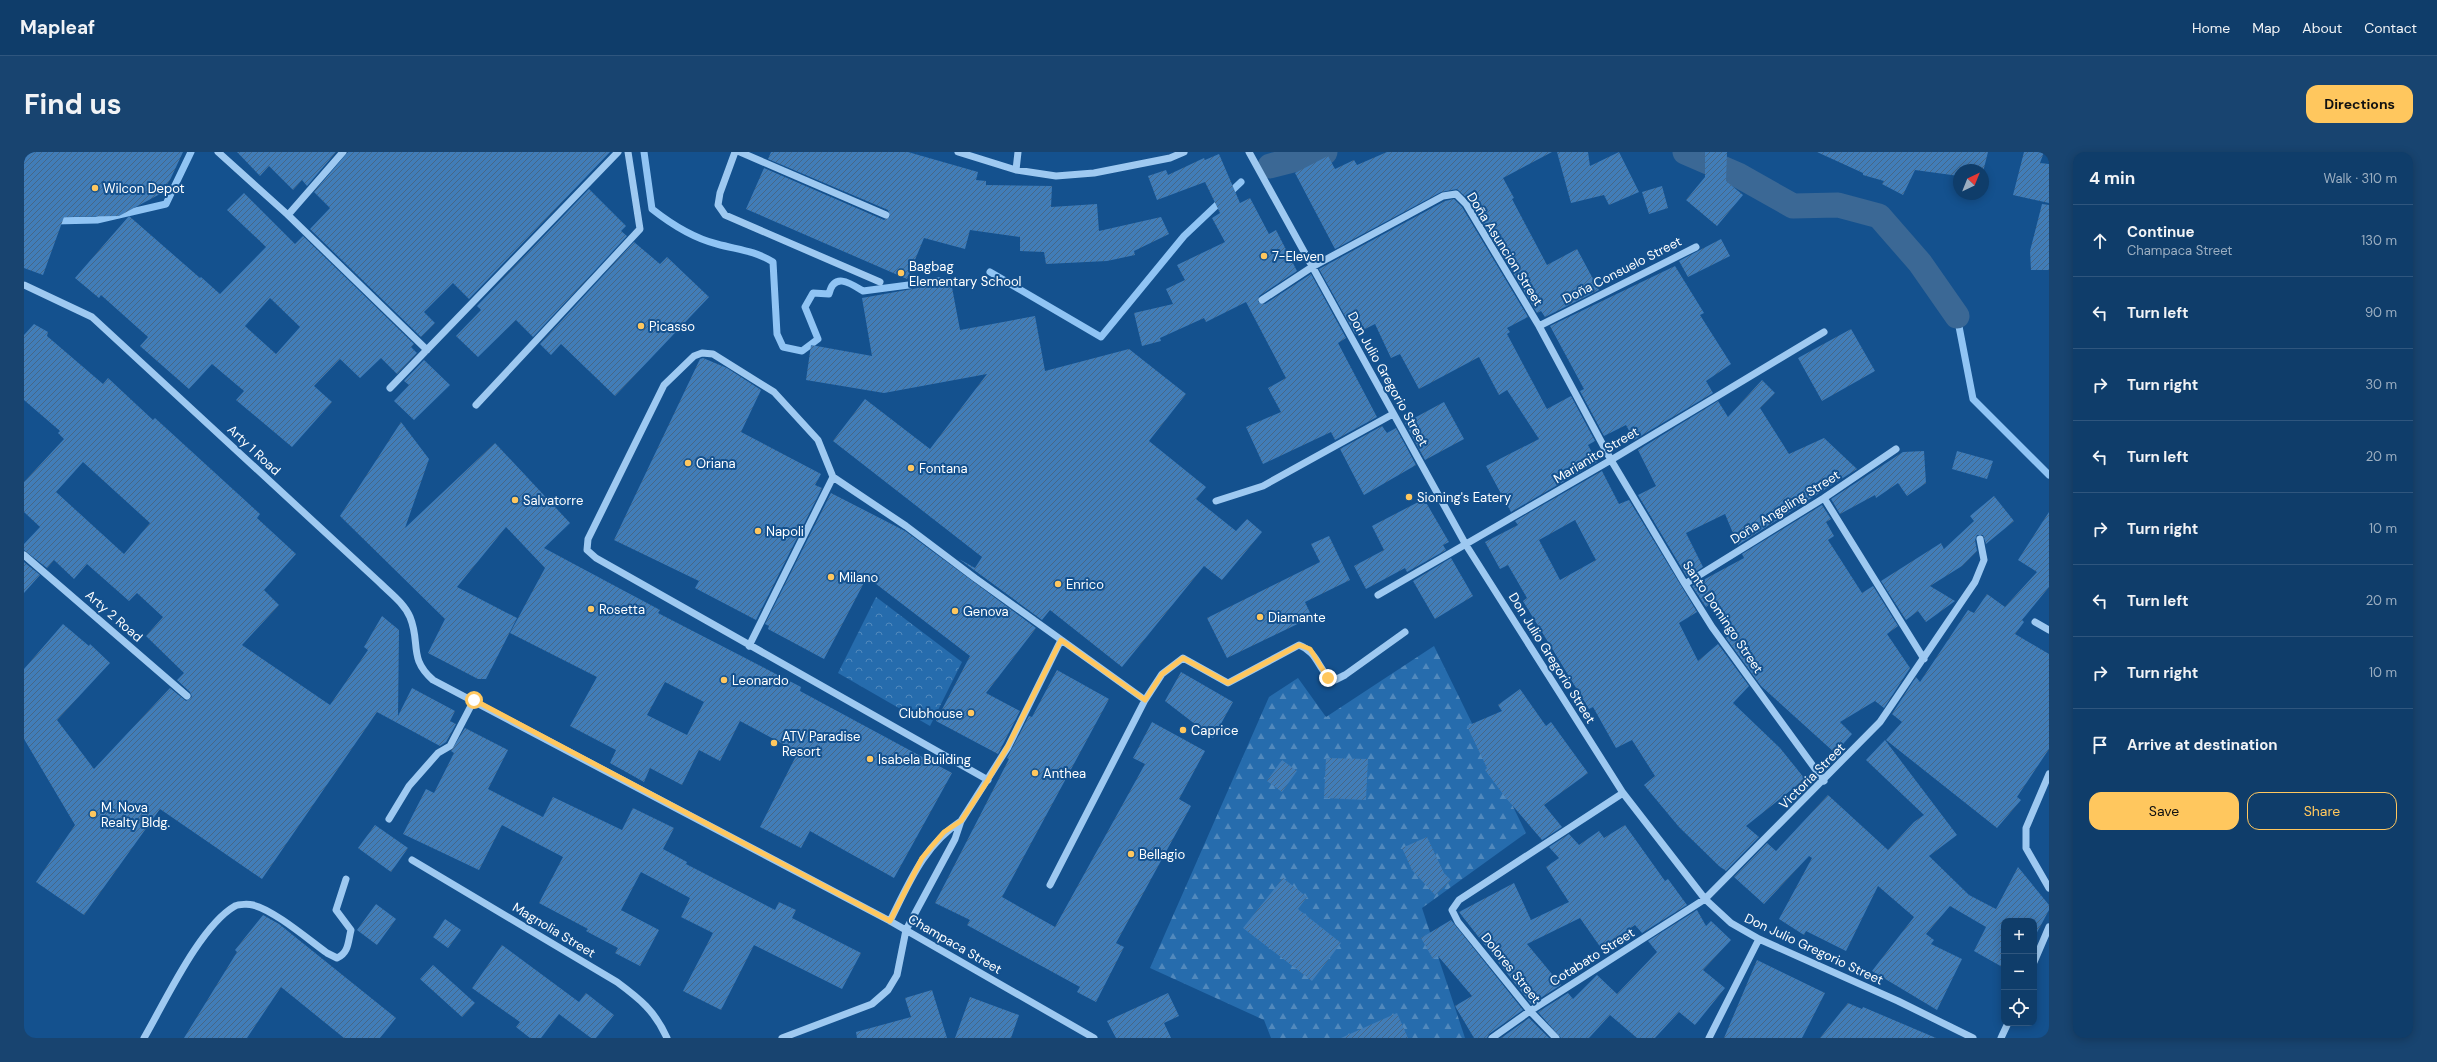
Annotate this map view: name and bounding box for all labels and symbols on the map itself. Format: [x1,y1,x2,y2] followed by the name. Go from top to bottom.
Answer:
[1953,164,1989,200] north arrow
[103,180,185,197] place label: Wilcon Depot
[90,183,100,193] marker: Wilcon Depot
[1463,189,1547,309] street label: Doña Asuncion Street
[1560,233,1684,307] street label: Doña Consuelo Street
[1272,248,1324,265] place label: 7-Eleven
[1259,251,1269,261] marker: 7-Eleven
[909,258,1022,290] place label: Bagbag Elementary School
[896,268,906,278] marker: Bagbag Elementary School
[1344,309,1432,449] street label: Don Julio Gregorio Street
[649,318,695,335] place label: Picasso
[636,321,646,331] marker: Picasso
[224,421,284,479] street label: Arty 1 Road
[1550,423,1642,487] street label: Marianito Street
[696,455,736,472] place label: Oriana
[683,458,693,468] marker: Oriana
[919,460,968,477] place label: Fontana
[906,463,916,473] marker: Fontana
[1727,466,1843,548] street label: Doña Angeling Street
[1417,489,1511,506] place label: Sioning's Eatery
[523,492,583,509] place label: Salvatorre
[1404,492,1414,502] marker: Sioning's Eatery
[510,495,520,505] marker: Salvatorre
[766,523,804,540] place label: Napoli
[753,526,763,536] marker: Napoli
[1679,558,1767,676] street label: Santo Domingo Street
[839,569,878,586] place label: Milano
[826,572,836,582] marker: Milano
[1066,576,1104,593] place label: Enrico
[1053,579,1063,589] marker: Enrico
[82,586,146,646] street label: Arty 2 Road
[1505,589,1599,727] street label: Don Julio Gregorio Street
[599,601,645,618] place label: Rosetta
[963,603,1009,620] place label: Genova
[586,604,596,614] marker: Rosetta
[950,606,960,616] marker: Genova
[1268,609,1326,626] place label: Diamante
[1255,612,1265,622] marker: Diamante
[1319,669,1337,687] route end
[732,672,789,689] place label: Leonardo
[719,675,729,685] marker: Leonardo
[465,691,483,709] route start
[899,705,963,722] place label: Clubhouse
[966,708,976,718] marker: Clubhouse
[1191,722,1238,739] place label: Caprice
[1178,725,1188,735] marker: Caprice
[782,728,860,760] place label: ATV Paradise Resort
[769,738,779,748] marker: ATV Paradise Resort
[1775,739,1849,813] street label: Victoria Street
[878,751,971,768] place label: Isabela Building
[865,754,875,764] marker: Isabela Building
[1043,765,1086,782] place label: Anthea
[1030,768,1040,778] marker: Anthea
[101,799,171,831] place label: M. Nova Realty Bldg.
[88,809,98,819] marker: M. Nova Realty Bldg.
[1139,846,1185,863] place label: Bellagio
[1126,849,1136,859] marker: Bellagio
[509,899,599,961] street label: Magnolia Street
[1742,909,1886,989] street label: Don Julio Gregorio Street
[905,910,1005,978] street label: Champaca Street
[1546,924,1638,990] street label: Cotabato Street
[1477,929,1545,1007] street label: Dolores Street

